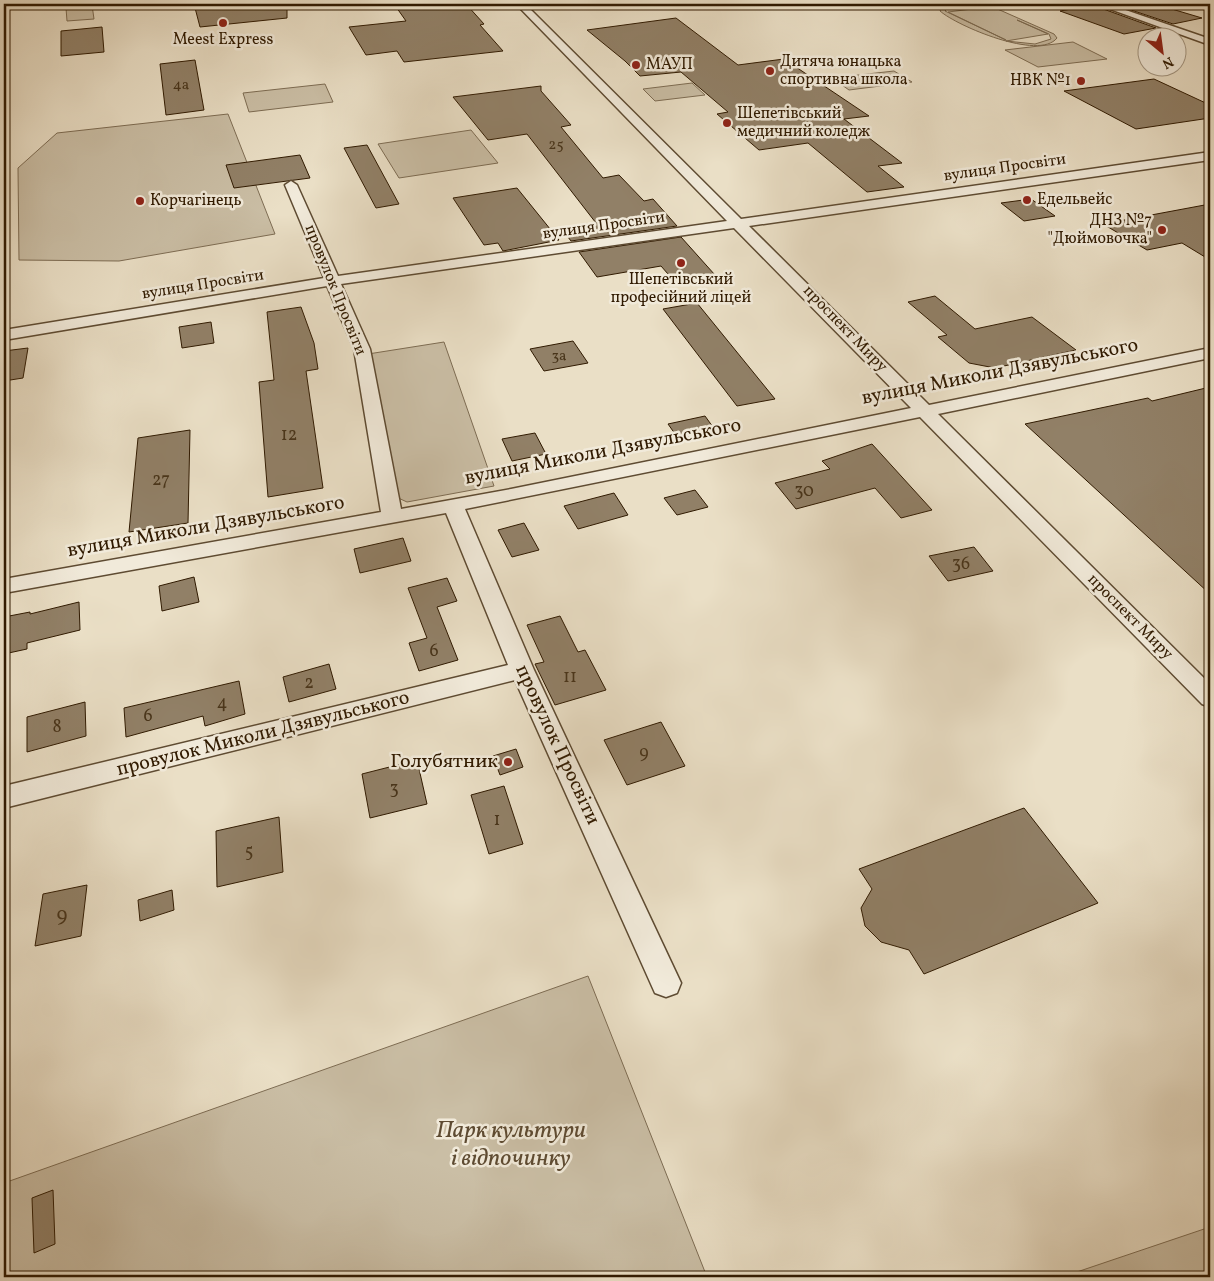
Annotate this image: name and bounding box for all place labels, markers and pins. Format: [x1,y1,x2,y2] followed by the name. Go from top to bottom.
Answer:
[217,17,229,29] marker: Meest Express
[173,29,273,51] place label: Meest Express
[780,51,908,91] place label: Дитяча юнацька спортивна школа
[646,54,693,76] place label: МАУП
[630,59,642,71] marker: МАУП
[764,65,776,77] marker: Дитяча юнацька спортивна школа
[1010,70,1071,92] place label: НВК №1
[1075,75,1087,87] marker: НВК №1
[737,103,871,143] place label: Шепетівський медичний коледж
[721,117,733,129] marker: Шепетівський медичний коледж
[1037,189,1112,211] place label: Едельвейс
[150,190,242,212] place label: Корчагінець
[1021,194,1033,206] marker: Едельвейс
[134,195,146,207] marker: Корчагінець
[1048,210,1152,250] place label: ДНЗ №7 "Дюймовочка"
[1156,224,1168,236] marker: ДНЗ №7 "Дюймовочка"
[675,257,687,269] marker: Шепетівський професійний ліцей
[611,269,752,309] place label: Шепетівський професійний ліцей
[390,748,498,776] place label: Голубятник
[502,756,514,768] marker: Голубятник

